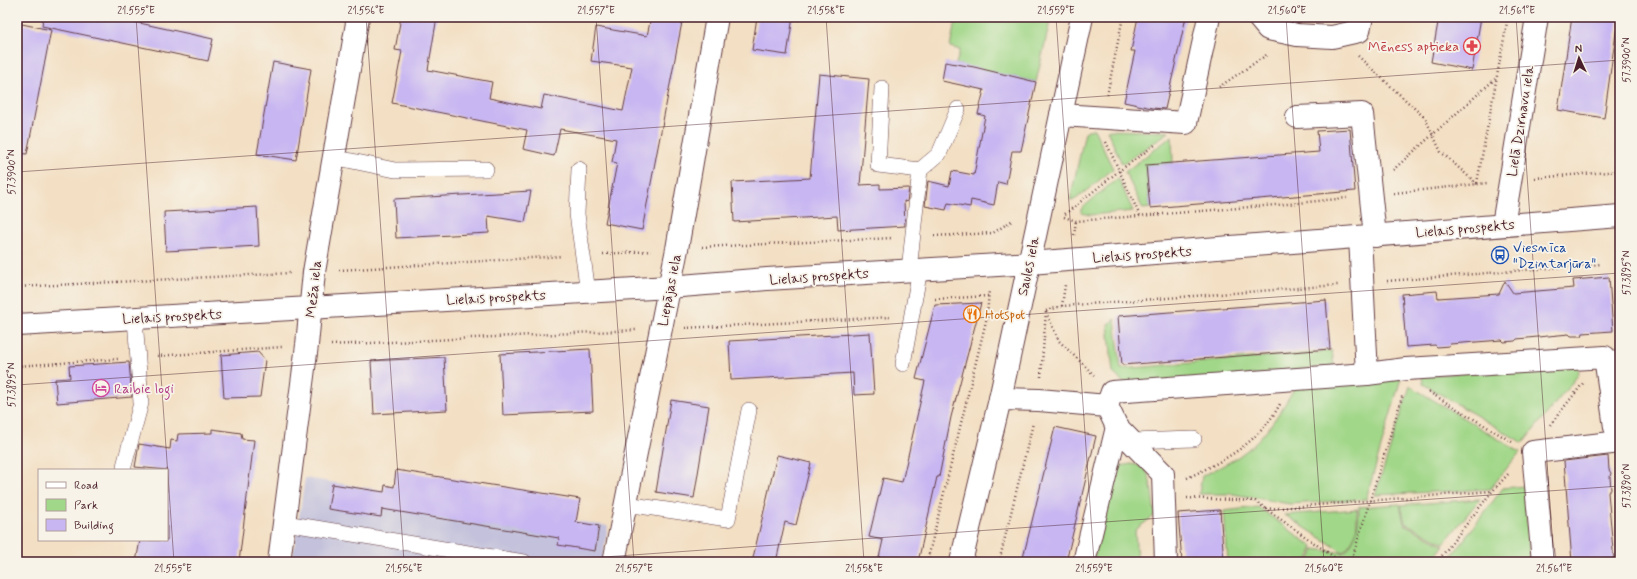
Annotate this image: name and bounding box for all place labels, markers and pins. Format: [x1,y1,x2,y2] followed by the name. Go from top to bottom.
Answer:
[1462,36,1482,56] pharmacy icon: Mēness aptieka
[1368,38,1459,56] place label: Mēness aptieka
[1513,239,1596,273] place label: Viesnīca "Dzintarjūra"
[1490,245,1510,265] bus stop icon: Viesnīca "Dzintarjūra"
[962,304,982,324] restaurant icon: Hotspot
[985,306,1025,324] place label: Hotspot
[91,378,111,398] hotel icon: Raibie logi
[114,380,174,400] place label: Raibie logi

